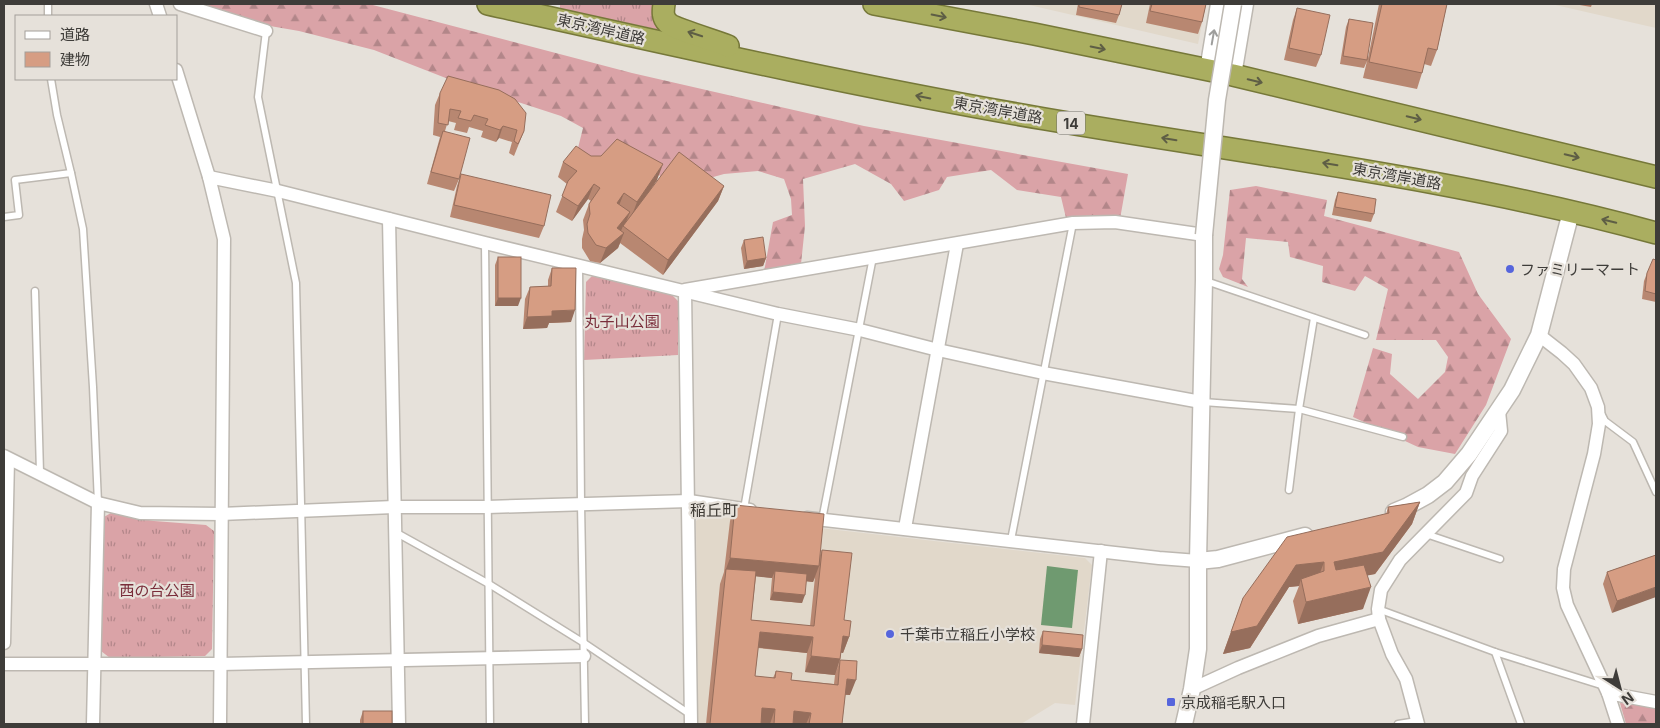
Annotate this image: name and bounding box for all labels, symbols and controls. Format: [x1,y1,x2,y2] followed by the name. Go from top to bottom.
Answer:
[555,10,647,48] street label: 東京湾岸道路
[930,12,946,22] one-way arrow
[15,15,178,80] legend
[60,25,90,44] text: 道路
[687,28,703,38] one-way arrow
[1208,29,1218,45] one-way arrow
[1090,44,1106,53] one-way arrow
[60,50,90,69] text: 建物
[1247,77,1263,86] one-way arrow
[916,91,932,101] one-way arrow
[952,93,1044,127] street label: 東京湾岸道路
[1057,112,1085,134] road number: 14
[1405,114,1421,123] one-way arrow
[1162,134,1178,144] one-way arrow
[1563,152,1579,161] one-way arrow
[1322,159,1338,169] one-way arrow
[1351,159,1443,193] street label: 東京湾岸道路
[1602,216,1618,225] one-way arrow
[1520,260,1640,279] place label: ファミリーマート
[1504,263,1516,275] marker: ファミリーマート
[584,312,660,331] park label: 丸子山公園
[690,500,738,520] district label: 稲丘町
[119,581,195,600] park label: 西の台公園
[900,625,1035,644] place label: 千葉市立稲丘小学校
[884,628,896,640] marker: 千葉市立稲丘小学校
[1595,663,1645,713] north arrow
[1619,689,1637,709] text: N
[1181,693,1286,712] place label: 京成稲毛駅入口
[1165,696,1177,708] marker: 京成稲毛駅入口

